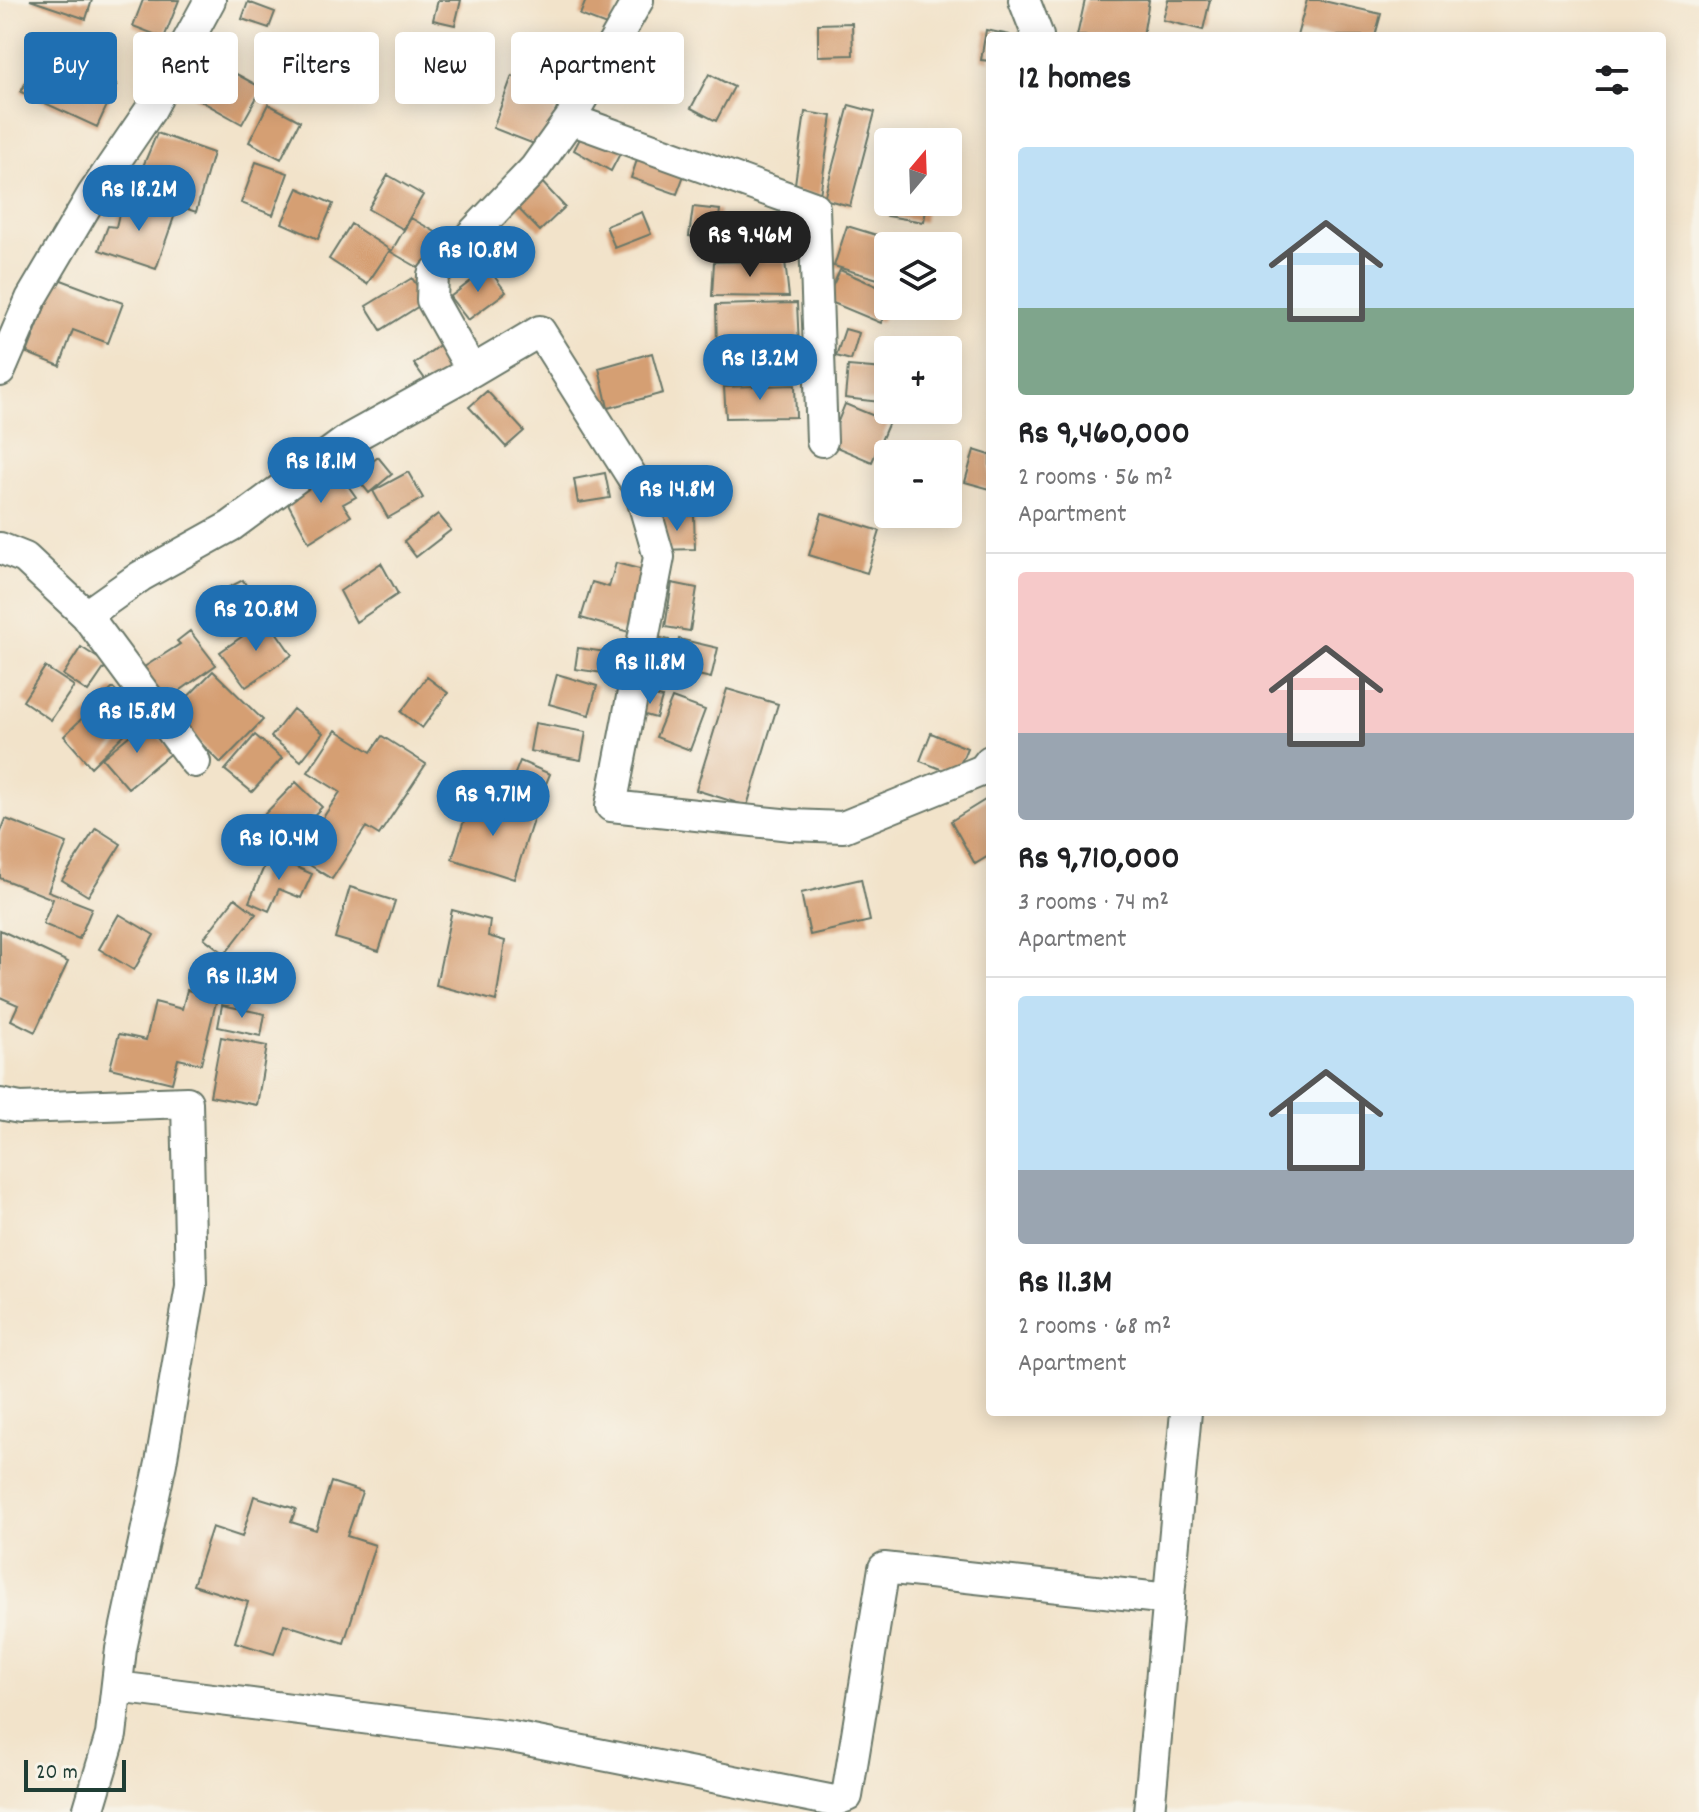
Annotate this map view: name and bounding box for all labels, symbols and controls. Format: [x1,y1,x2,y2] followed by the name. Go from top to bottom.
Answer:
[24,32,117,104] chip: Buy
[133,32,238,104] chip: Rent
[254,32,379,104] chip: Filters
[395,32,495,104] chip: New
[511,32,684,104] chip: Apartment
[1018,56,1131,105] text: 12 homes
[1590,58,1634,102] icon: filters
[874,128,962,216] north arrow
[874,128,962,528] map controls
[56,165,222,233] pin: Rs 18.2M
[101,172,177,209] text: Rs 18.2M
[1254,199,1398,343] icon: home
[667,211,833,279] pin: Rs 9.46M
[708,218,792,255] text: Rs 9.46M
[395,226,561,294] pin: Rs 10.8M
[874,232,962,320] button: layers
[438,233,518,270] text: Rs 10.8M
[677,334,843,402] pin: Rs 13.2M
[874,336,962,424] button: +
[721,341,799,378] text: Rs 13.2M
[1018,411,1190,460] text: Rs 9,460,000
[238,437,404,505] pin: Rs 18.1M
[874,440,962,528] button: −
[286,444,356,481] text: Rs 18.1M
[1018,460,1173,497] text: 2 rooms · 56 m²
[594,465,760,533] pin: Rs 14.8M
[639,472,715,509] text: Rs 14.8M
[1018,497,1127,534] text: Apartment
[173,585,339,653] pin: Rs 20.8M
[213,592,299,629] text: Rs 20.8M
[1254,624,1398,768] icon: home
[567,638,733,706] pin: Rs 11.8M
[615,645,685,682] text: Rs 11.8M
[54,687,220,755] pin: Rs 15.8M
[98,694,176,731] text: Rs 15.8M
[410,770,576,838] pin: Rs 9.71M
[455,777,531,814] text: Rs 9.71M
[196,814,362,882] pin: Rs 10.4M
[239,821,319,858] text: Rs 10.4M
[1018,836,1180,885] text: Rs 9,710,000
[1018,885,1169,922] text: 3 rooms · 74 m²
[1018,922,1127,959] text: Apartment
[159,952,325,1020] pin: Rs 11.3M
[206,959,278,996] text: Rs 11.3M
[1254,1048,1398,1192] icon: home
[1018,1260,1112,1309] text: Rs 11.3M
[1018,1309,1171,1346] text: 2 rooms · 68 m²
[1018,1346,1127,1383] text: Apartment
[24,1756,126,1792] scale bar
[36,1758,78,1789] text: 20 m

